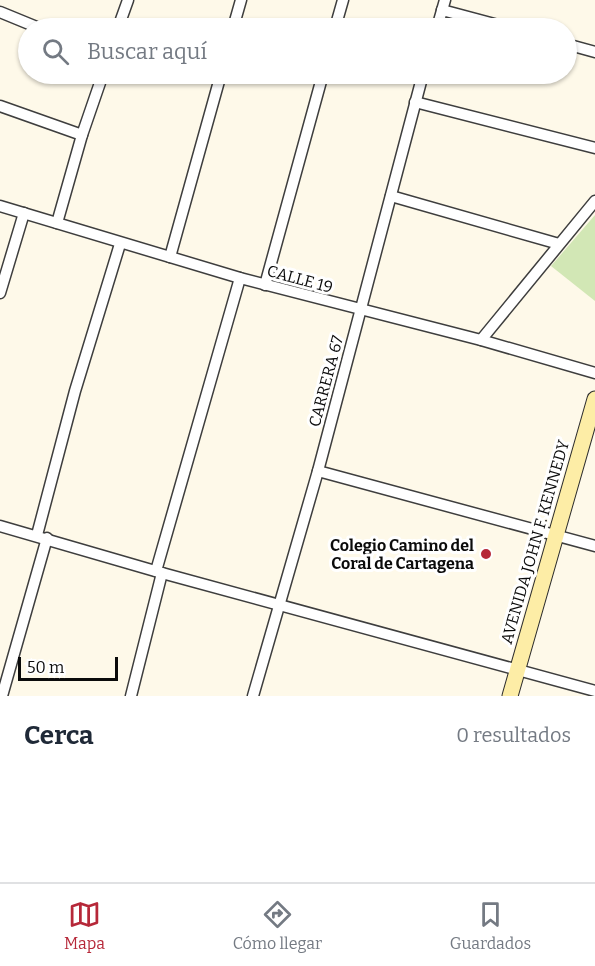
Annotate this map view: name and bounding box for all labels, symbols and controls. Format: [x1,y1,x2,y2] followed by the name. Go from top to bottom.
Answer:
[18,18,577,84] search box
[39,35,72,68] icon: search
[87,38,207,65] text: Buscar aquí
[265,261,335,297] street label: CALLE 19
[305,333,347,429] street label: CARRERA 67
[497,437,573,646] street label: AVENIDA JOHN F. KENNEDY
[330,536,474,573] place label: Colegio Camino del Coral de Cartagena
[479,547,493,561] marker: Colegio Camino del Coral de Cartagena
[18,654,118,682] scale bar
[27,658,64,677] text: 50 m
[24,720,94,751] text: Cerca
[456,723,571,747] text: 0 resultados
[64,898,105,953] tab: Mapa
[233,898,322,953] tab: Cómo llegar
[450,898,531,953] tab: Guardados

